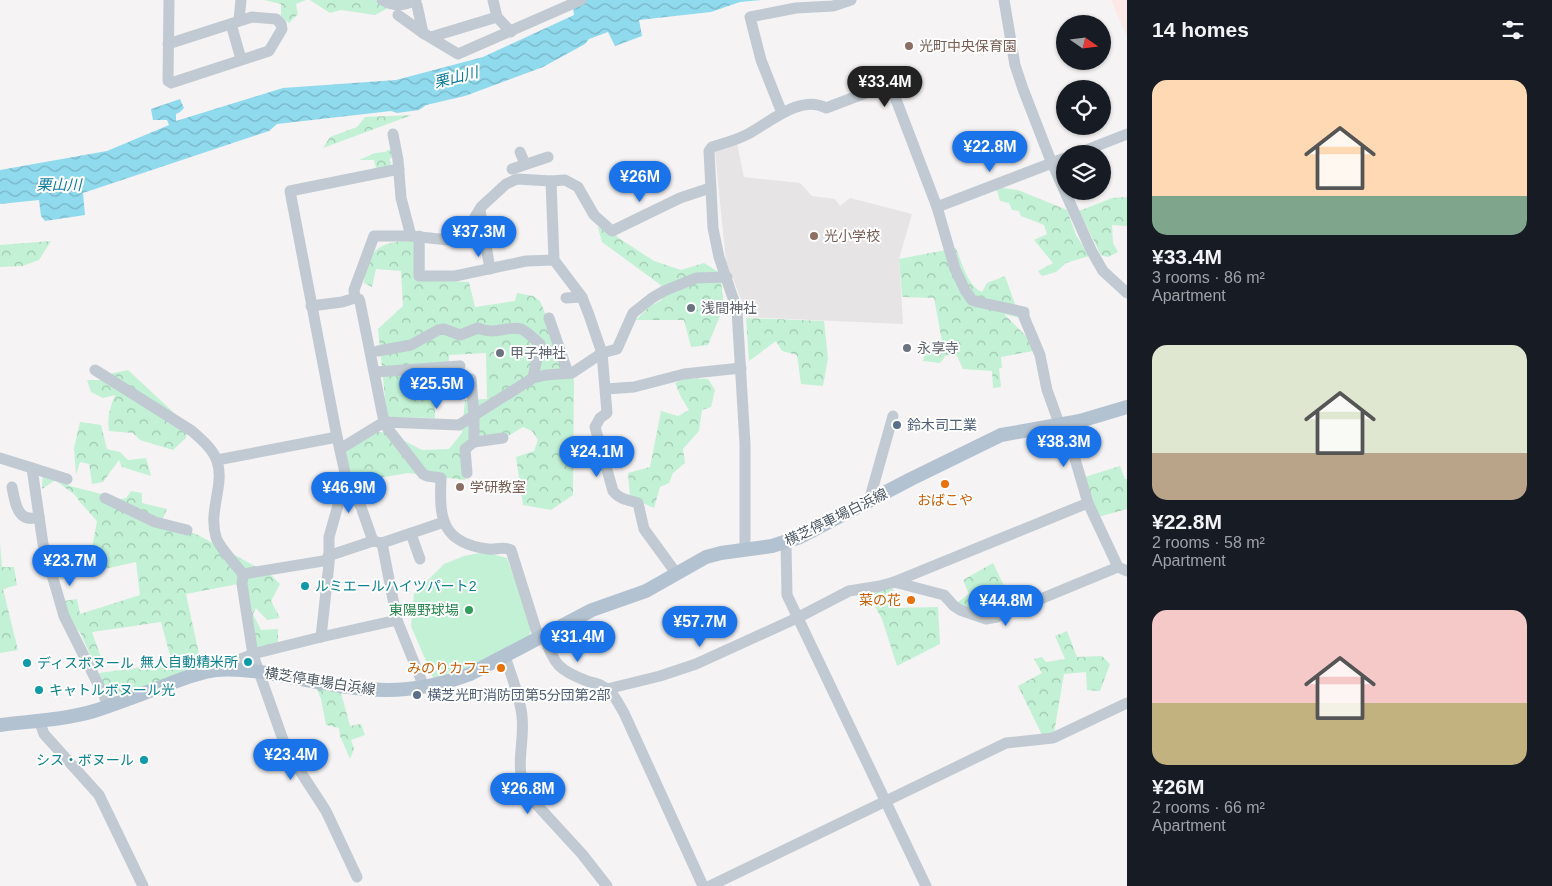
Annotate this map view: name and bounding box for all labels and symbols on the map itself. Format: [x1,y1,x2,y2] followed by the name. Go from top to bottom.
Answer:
[1056,15,1111,70] north arrow
[919,38,1017,54] place label: 光町中央保育園
[903,40,915,52] marker: 光町中央保育園
[432,63,482,91] water label: 栗山川
[844,66,926,108] pin: ¥33.4M
[949,130,1031,173] pin: ¥22.8M
[610,160,670,203] pin: ¥26M
[36,176,83,193] water label: 栗山川
[438,216,520,258] pin: ¥37.3M
[824,228,880,244] place label: 光小学校
[808,230,820,242] marker: 光小学校
[701,300,757,316] place label: 浅間神社
[685,302,697,314] marker: 浅間神社
[917,340,959,356] place label: 永享寺
[901,342,913,354] marker: 永享寺
[510,345,566,361] place label: 甲子神社
[494,347,506,359] marker: 甲子神社
[396,368,478,410] pin: ¥25.5M
[907,417,977,433] place label: 鈴木司工業
[891,419,903,431] marker: 鈴木司工業
[1023,426,1105,468] pin: ¥38.3M
[556,436,638,478] pin: ¥24.1M
[308,472,390,514] pin: ¥46.9M
[939,478,951,490] marker: おばこや
[470,479,526,495] place label: 学研教室
[454,481,466,493] marker: 学研教室
[782,485,890,549] street label: 横芝停車場白浜線
[917,492,973,508] place label: おばこや
[29,544,111,587] pin: ¥23.7M
[315,578,477,594] place label: ルミエールハイツパート2
[299,580,311,592] marker: ルミエールハイツパート2
[965,584,1047,627] pin: ¥44.8M
[859,592,901,608] place label: 菜の花
[905,594,917,606] marker: 菜の花
[389,602,459,618] place label: 東陽野球場
[463,604,475,616] marker: 東陽野球場
[659,606,741,648] pin: ¥57.7M
[537,620,619,663] pin: ¥31.4M
[140,654,238,670] place label: 無人自動精米所
[37,655,134,671] place label: ディスボヌール
[242,656,254,668] marker: 無人自動精米所
[21,657,33,669] marker: ディスボヌール
[407,660,491,676] place label: みのりカフェ
[495,662,507,674] marker: みのりカフェ
[263,664,377,698] street label: 横芝停車場白浜線
[49,682,175,698] place label: キャトルボヌール光
[33,684,45,696] marker: キャトルボヌール光
[427,687,611,703] place label: 横芝光町消防団第5分団第2部
[411,689,423,701] marker: 横芝光町消防団第5分団第2部
[250,738,332,781] pin: ¥23.4M
[36,752,134,768] place label: シス・ボヌール
[138,754,150,766] marker: シス・ボヌール
[487,772,569,815] pin: ¥26.8M

